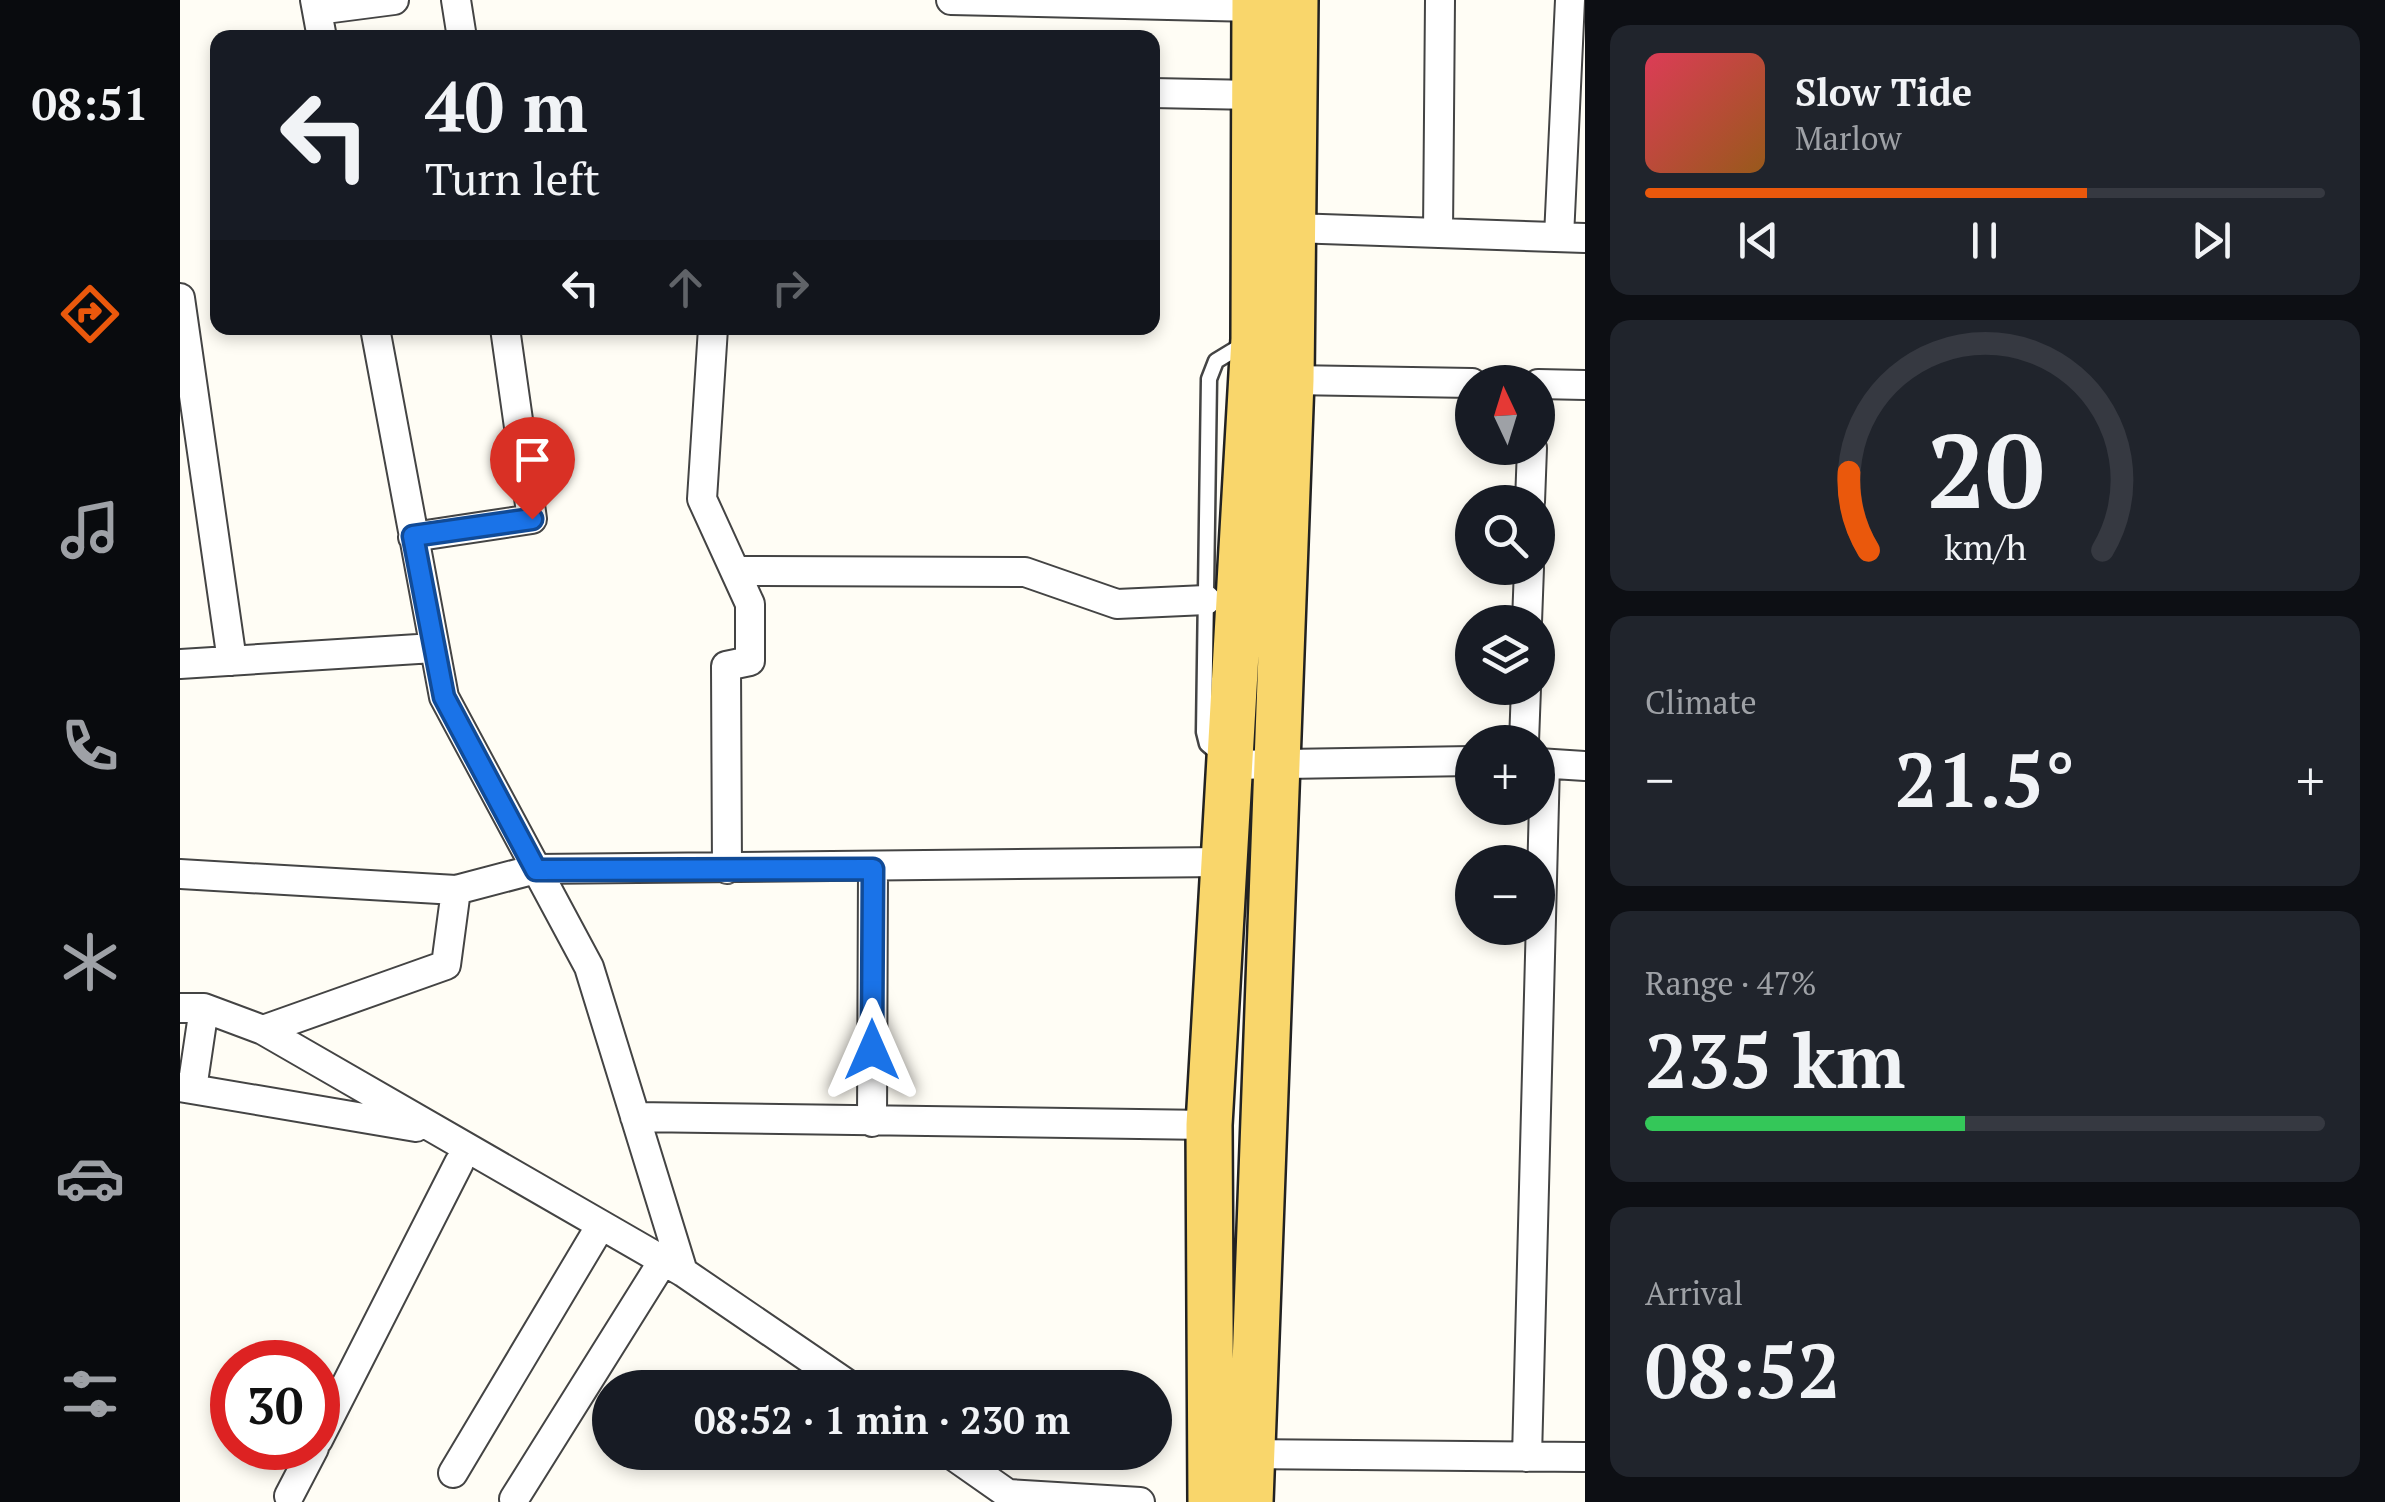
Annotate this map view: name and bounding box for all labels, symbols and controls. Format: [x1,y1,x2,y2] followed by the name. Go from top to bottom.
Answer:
[425,59,588,152] text: 40 m
[1795,67,1972,117] text: Slow Tide
[260,70,390,200] icon: left
[31,73,149,133] text: 08:51
[1795,117,1901,159] text: Marlow
[425,148,600,208] text: Turn left
[1731,213,1786,268] icon: previous
[1957,213,2012,268] icon: pause
[2184,213,2239,268] icon: next
[553,260,608,315] icon: left
[658,260,713,315] icon: ahead
[763,260,818,315] icon: right
[55,279,125,349] icon: directions
[1455,365,1555,465] north arrow
[1455,365,1555,945] map controls
[1926,400,2044,538] text: 20
[490,417,575,520] pin
[505,432,560,487] icon: arrive
[1455,485,1555,585] button: search
[55,495,125,565] icon: music
[1944,523,2026,570] text: km/h
[1455,605,1555,705] button: layers
[1645,681,1757,723] text: Climate
[55,711,125,781] icon: phone
[1455,725,1555,825] button: +
[1895,729,2075,828] text: 21.5°
[1645,743,1674,816] text: −
[2296,743,2325,816] text: +
[1455,845,1555,945] button: −
[55,927,125,997] icon: climate
[1645,962,1817,1004] text: Range · 47%
[820,998,924,1102] position arrow
[1645,1010,1905,1109] text: 235 km
[55,1143,125,1213] icon: car
[1645,1272,1743,1314] text: Arrival
[1645,1320,1840,1419] text: 08:52
[210,1340,340,1470] speed limit sign: 30
[55,1359,125,1429] icon: filters
[694,1395,1070,1445] text: 08:52 · 1 min · 230 m

